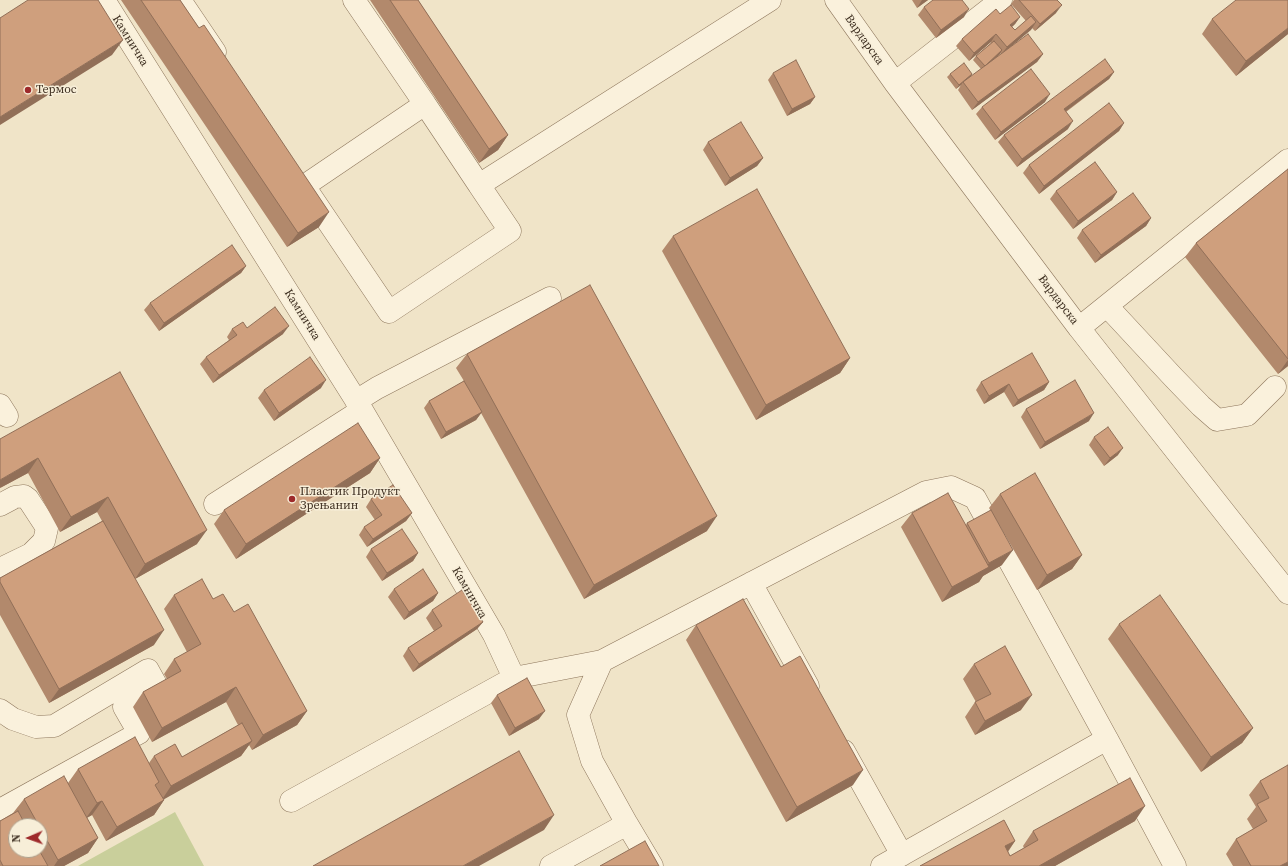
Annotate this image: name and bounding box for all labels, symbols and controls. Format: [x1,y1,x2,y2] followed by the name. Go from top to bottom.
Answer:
[841,12,887,68] street label: Вардарска
[109,13,151,69] street label: Камничка
[36,83,77,97] place label: Термос
[23,85,33,95] marker: Термос
[1035,272,1081,328] street label: Вардарска
[281,287,323,343] street label: Камничка
[300,485,400,513] place label: Пластик Продукт Зрењанин
[287,494,297,504] marker: Пластик Продукт Зрењанин
[448,565,490,621] street label: Камничка
[8,818,48,858] north arrow
[9,834,24,843] text: N

